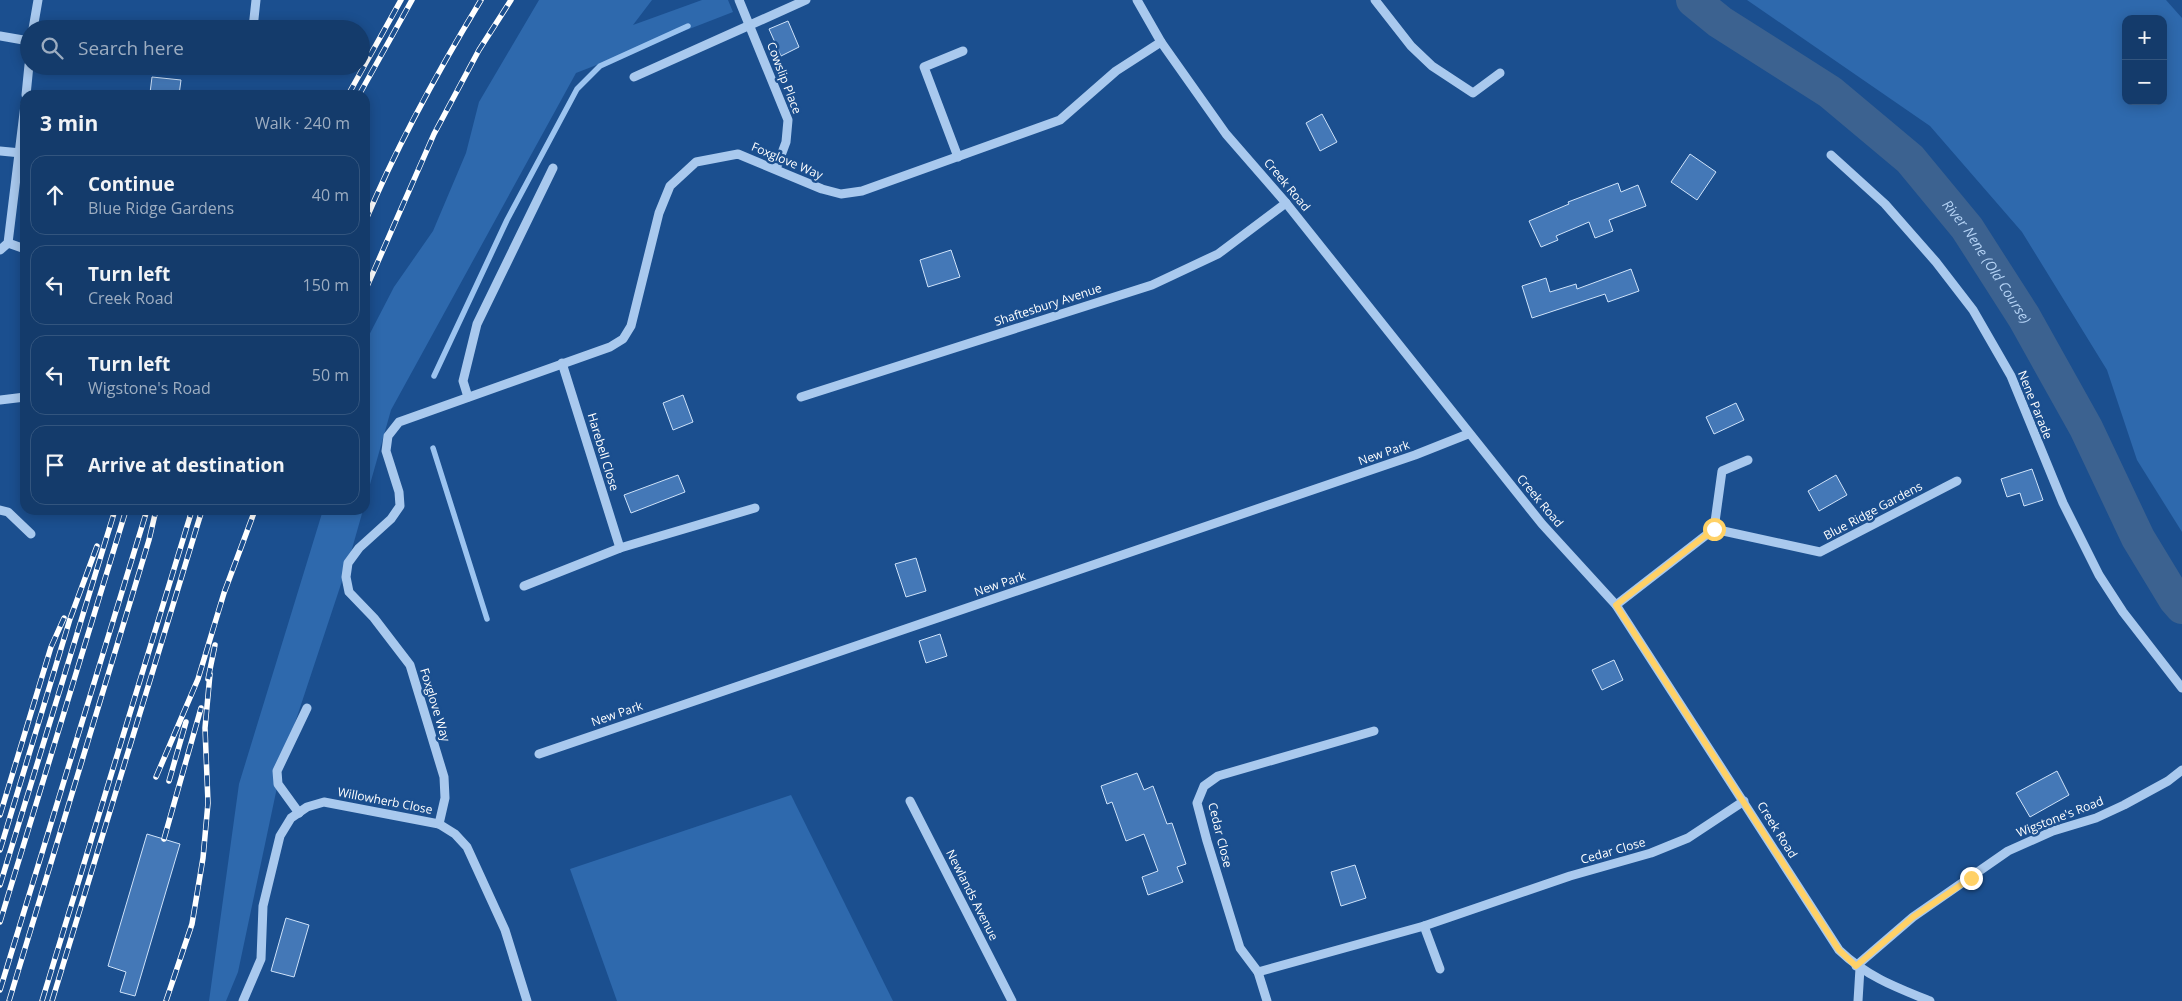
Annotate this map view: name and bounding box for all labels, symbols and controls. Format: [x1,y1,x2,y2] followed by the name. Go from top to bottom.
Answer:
[2122,15,2167,105] map controls
[2122,15,2167,60] button: +
[20,20,370,75] search box
[38,34,66,62] icon: search
[78,35,184,61] text: Search here
[763,39,806,116] street label: Cowslip Place
[2122,60,2167,105] button: −
[40,109,98,137] text: 3 min
[255,112,350,134] text: Walk · 240 m
[749,138,826,184] street label: Foxglove Way
[1260,155,1314,215] street label: Creek Road
[88,171,175,197] text: Continue
[41,181,69,209] icon: ahead
[312,184,349,206] text: 40 m
[1938,195,2036,327] water label: River Nene (Old Course)
[88,197,234,219] text: Blue Ridge Gardens
[88,261,170,287] text: Turn left
[41,271,69,299] icon: left
[303,274,349,296] text: 150 m
[992,279,1104,330] street label: Shaftesbury Avenue
[88,287,173,309] text: Creek Road
[88,351,170,377] text: Turn left
[41,361,69,389] icon: left
[312,364,349,386] text: 50 m
[2014,368,2057,442] street label: Nene Parade
[88,377,211,399] text: Wigstone's Road
[584,411,623,493] street label: Harebell Close
[1356,436,1412,469] street label: New Park
[41,451,69,479] icon: arrive
[88,452,285,478] text: Arrive at destination
[1513,471,1567,531] street label: Creek Road
[1820,477,1925,544] street label: Blue Ridge Gardens
[1703,518,1726,541] route start
[972,567,1028,600] street label: New Park
[416,666,455,745] street label: Foxglove Way
[589,697,645,730] street label: New Park
[336,783,434,818] street label: Willowherb Close
[2014,792,2106,841] street label: Wigstone's Road
[1753,798,1802,861] street label: Creek Road
[1204,801,1237,869] street label: Cedar Close
[1579,833,1647,868] street label: Cedar Close
[942,846,1003,943] street label: Newlands Avenue
[1960,867,1983,890] route end

